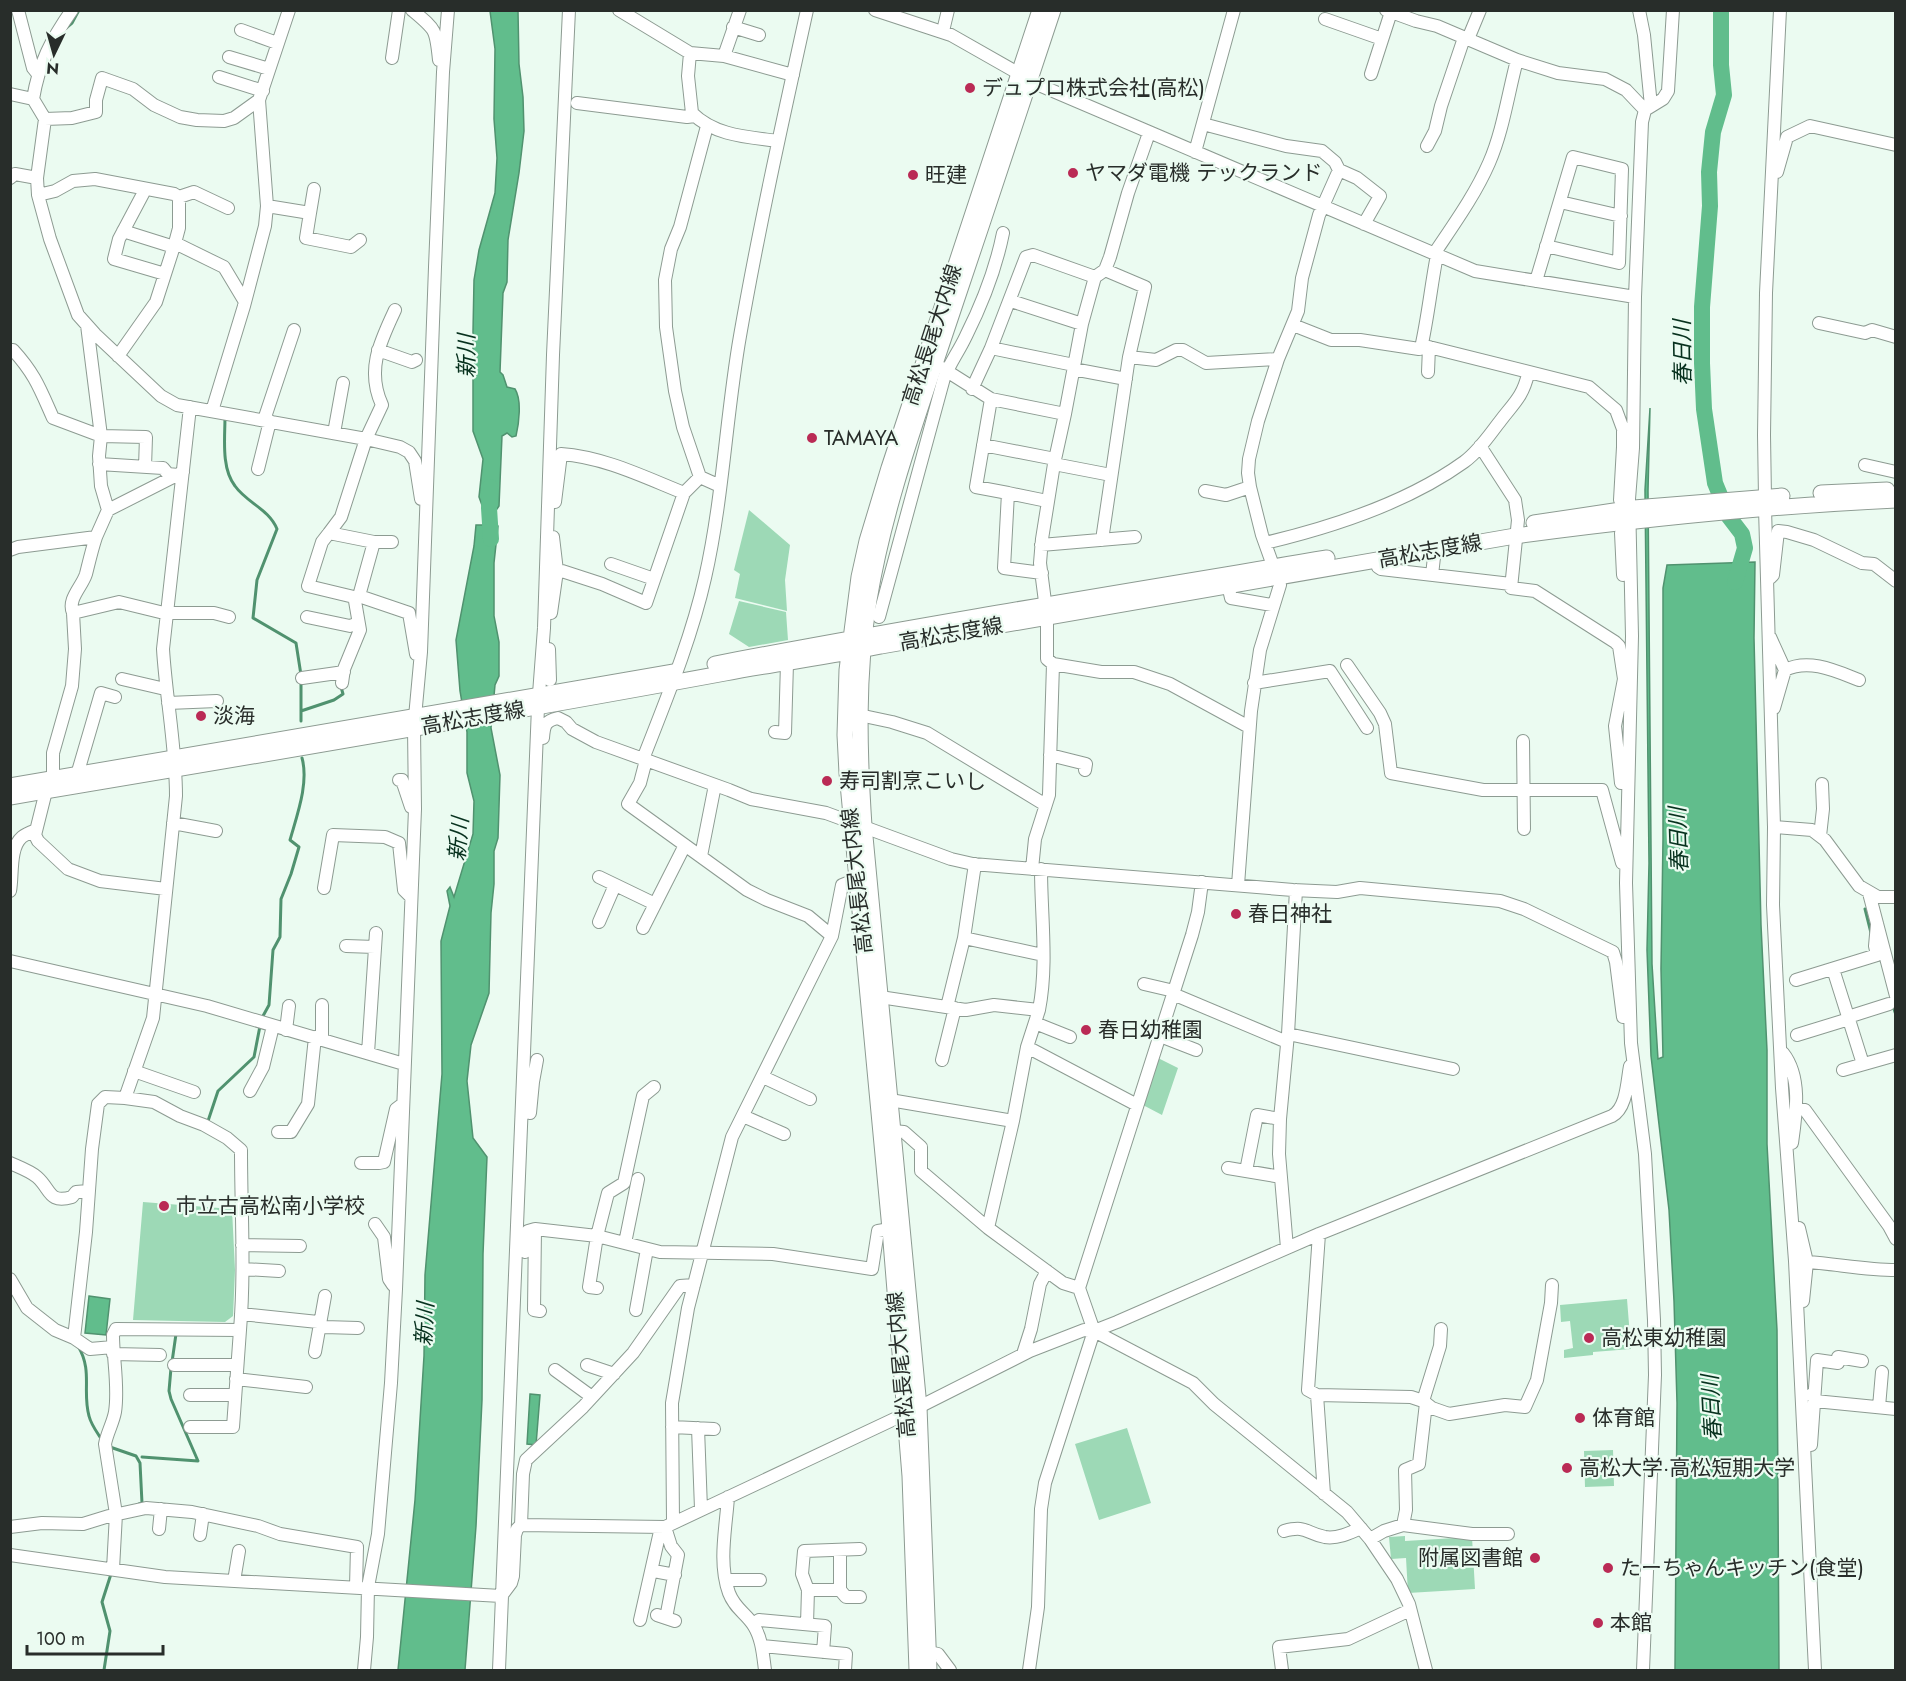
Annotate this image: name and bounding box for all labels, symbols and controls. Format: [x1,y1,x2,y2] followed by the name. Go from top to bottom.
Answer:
[24,24,84,84] north arrow
[45,56,60,80] text: N
[982,73,1205,103] place label: デュプロ株式会社(高松)
[963,81,977,95] marker: デュプロ株式会社(高松)
[1085,158,1322,188] place label: ヤマダ電機 テックランド
[925,160,967,190] place label: 旺建
[1066,166,1080,180] marker: ヤマダ電機 テックランド
[906,168,920,182] marker: 旺建
[895,260,969,410] street label: 高松長尾大内線
[1665,318,1699,386] water label: 春日川
[450,332,482,378] water label: 新川
[824,423,899,453] place label: TAMAYA
[805,431,819,445] marker: TAMAYA
[1376,527,1484,575] street label: 高松志度線
[897,610,1005,658] street label: 高松志度線
[419,694,527,742] street label: 高松志度線
[213,701,255,731] place label: 淡海
[194,709,208,723] marker: 淡海
[839,766,986,796] place label: 寿司割烹こいし
[820,774,834,788] marker: 寿司割烹こいし
[1661,804,1695,874] water label: 春日川
[834,806,880,956] street label: 高松長尾大内線
[440,814,476,862] water label: 新川
[1248,899,1332,929] place label: 春日神社
[1229,907,1243,921] marker: 春日神社
[1098,1015,1203,1045] place label: 春日幼稚園
[1079,1023,1093,1037] marker: 春日幼稚園
[176,1191,365,1221] place label: 市立古高松南小学校
[157,1199,171,1213] marker: 市立古高松南小学校
[880,1290,922,1440] street label: 高松長尾大内線
[407,1299,441,1347] water label: 新川
[1601,1323,1727,1353] place label: 高松東幼稚園
[1582,1331,1596,1345] marker: 高松東幼稚園
[1693,1372,1729,1442] water label: 春日川
[1592,1403,1655,1433] place label: 体育館
[1573,1411,1587,1425] marker: 体育館
[1579,1453,1795,1483] place label: 高松大学·高松短期大学
[1560,1461,1574,1475] marker: 高松大学·高松短期大学
[1418,1543,1523,1573] place label: 附属図書館
[1528,1551,1542,1565] marker: 附属図書館
[1620,1553,1864,1583] place label: たーちゃんキッチン(食堂)
[1601,1561,1615,1575] marker: たーちゃんキッチン(食堂)
[1610,1608,1652,1638] place label: 本館
[1591,1616,1605,1630] marker: 本館
[27,1618,164,1656] scale bar
[36,1626,85,1652] text: 100 m

